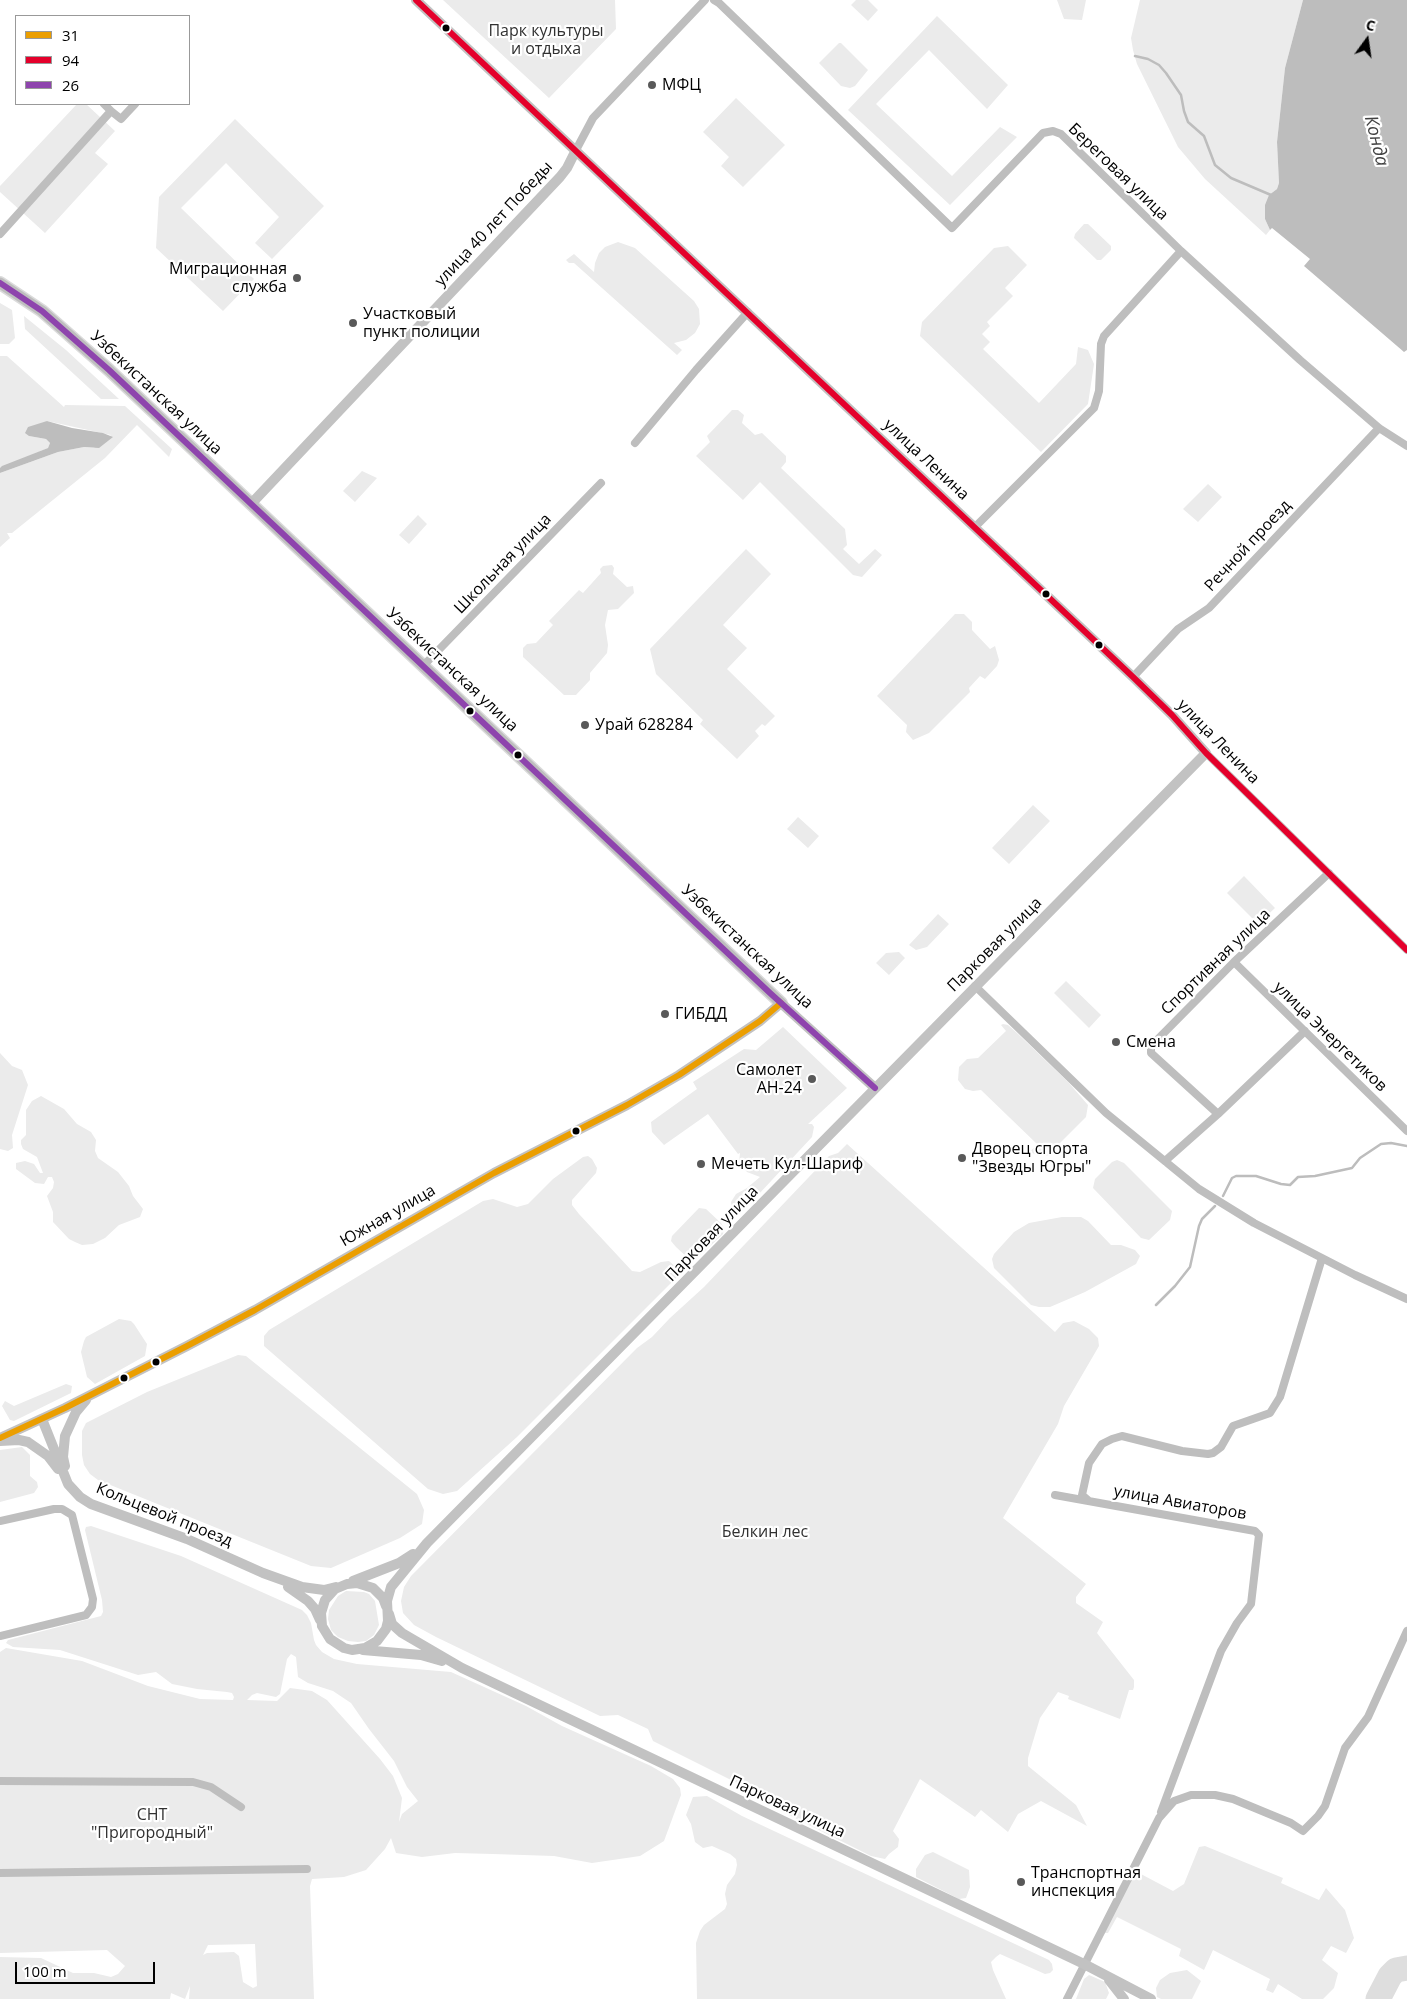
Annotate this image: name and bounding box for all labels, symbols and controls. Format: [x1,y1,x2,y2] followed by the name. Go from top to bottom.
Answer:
[15,15,190,105] legend
[1342,15,1392,65] north arrow
[1364,15,1377,35] text: С
[488,21,604,59] park label: Парк культуры и отдыха
[441,23,451,33] unlabelled marker
[62,25,79,45] text: 31
[62,50,79,70] text: 94
[62,75,79,95] text: 26
[662,75,701,95] place label: МФЦ
[646,79,658,91] marker: МФЦ
[1359,114,1393,168] water label: Конда
[1064,119,1172,225] street label: Береговая улица
[431,158,557,290] street label: улица 40 лет Победы
[169,259,287,297] place label: Миграционная служба
[291,272,303,284] marker: Миграционная служба
[363,304,480,342] place label: Участковый пункт полиции
[347,317,359,329] marker: Участковый пункт полиции
[86,327,226,459] street label: Узбекистанская улица
[879,415,973,505] street label: улица Ленина
[1201,496,1295,596] street label: Речной проезд
[450,510,556,618] street label: Школьная улица
[1041,589,1051,599] unlabelled marker
[382,604,522,736] street label: Узбекистанская улица
[1094,640,1104,650] unlabelled marker
[1173,696,1263,788] street label: улица Ленина
[465,706,475,716] unlabelled marker
[595,715,693,735] place label: Урай 628284
[579,719,591,731] marker: Урай 628284
[513,750,523,760] unlabelled marker
[677,881,817,1013] street label: Узбекистанская улица
[944,894,1046,996] street label: Парковая улица
[1157,905,1275,1019] street label: Спортивная улица
[1269,978,1391,1096] street label: улица Энергетиков
[675,1004,727,1024] place label: ГИБДД
[659,1008,671,1020] marker: ГИБДД
[1126,1032,1176,1052] place label: Смена
[1110,1036,1122,1048] marker: Смена
[736,1060,802,1098] place label: Самолет АН-24
[806,1073,818,1085] marker: Самолет АН-24
[571,1126,581,1136] unlabelled marker
[972,1139,1091,1177] place label: Дворец спорта "Звезды Югры"
[956,1152,968,1164] marker: Дворец спорта "Звезды Югры"
[711,1154,863,1174] place label: Мечеть Кул-Шариф
[695,1158,707,1170] marker: Мечеть Кул-Шариф
[337,1181,439,1251] street label: Южная улица
[661,1182,763,1286] street label: Парковая улица
[151,1357,161,1367] unlabelled marker
[119,1373,129,1383] unlabelled marker
[93,1479,235,1551] street label: Кольцевой проезд
[1112,1482,1248,1524] street label: улица Авиаторов
[722,1522,808,1542] park label: Белкин лес
[726,1772,848,1842] street label: Парковая улица
[91,1805,213,1843] park label: СНТ "Пригородный"
[1031,1863,1141,1901] place label: Транспортная инспекция
[1015,1876,1027,1888] marker: Транспортная инспекция
[18,1952,158,1984] scale bar
[23,1961,67,1981] text: 100 m

